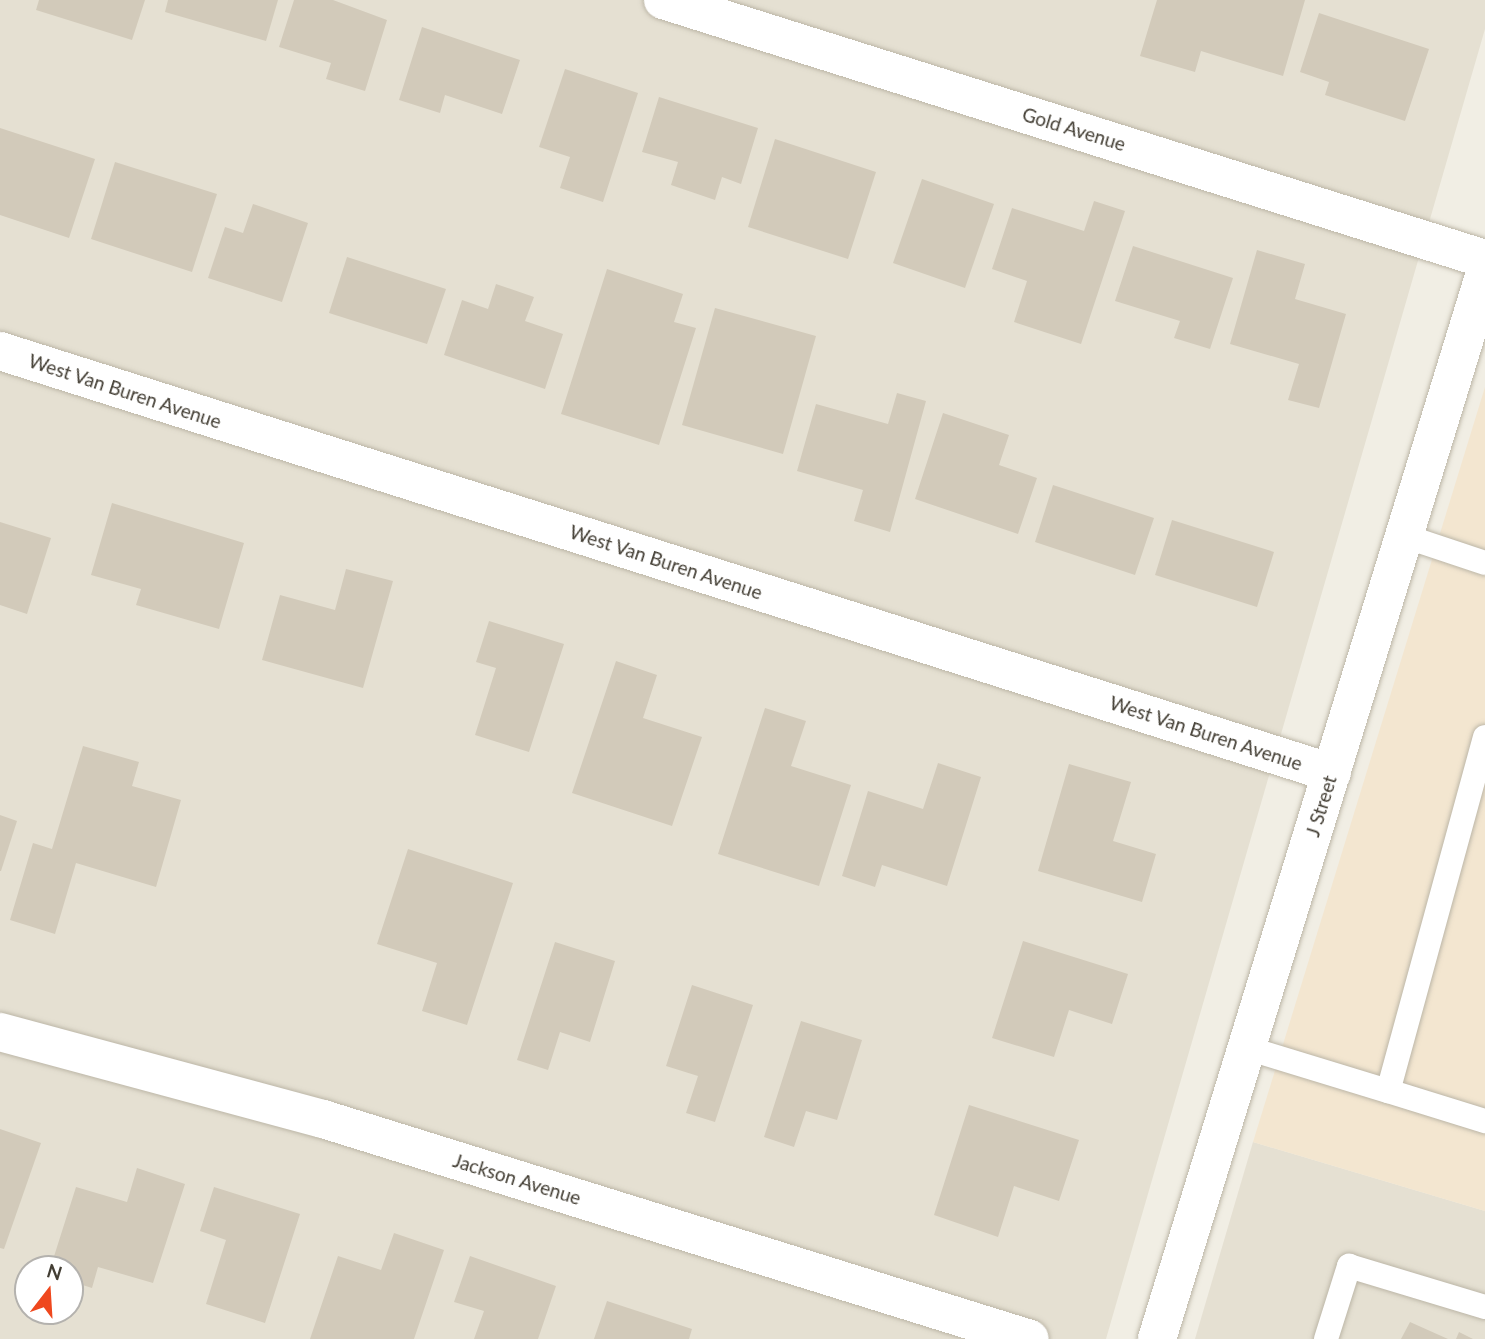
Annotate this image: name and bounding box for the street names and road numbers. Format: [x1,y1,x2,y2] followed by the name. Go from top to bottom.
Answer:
[1019,102,1129,156] street label: Gold Avenue
[25,349,225,433] street label: West Van Buren Avenue
[566,520,766,604] street label: West Van Buren Avenue
[1106,691,1306,775] street label: West Van Buren Avenue
[1301,773,1341,839] street label: J Street
[450,1149,584,1209] street label: Jackson Avenue

